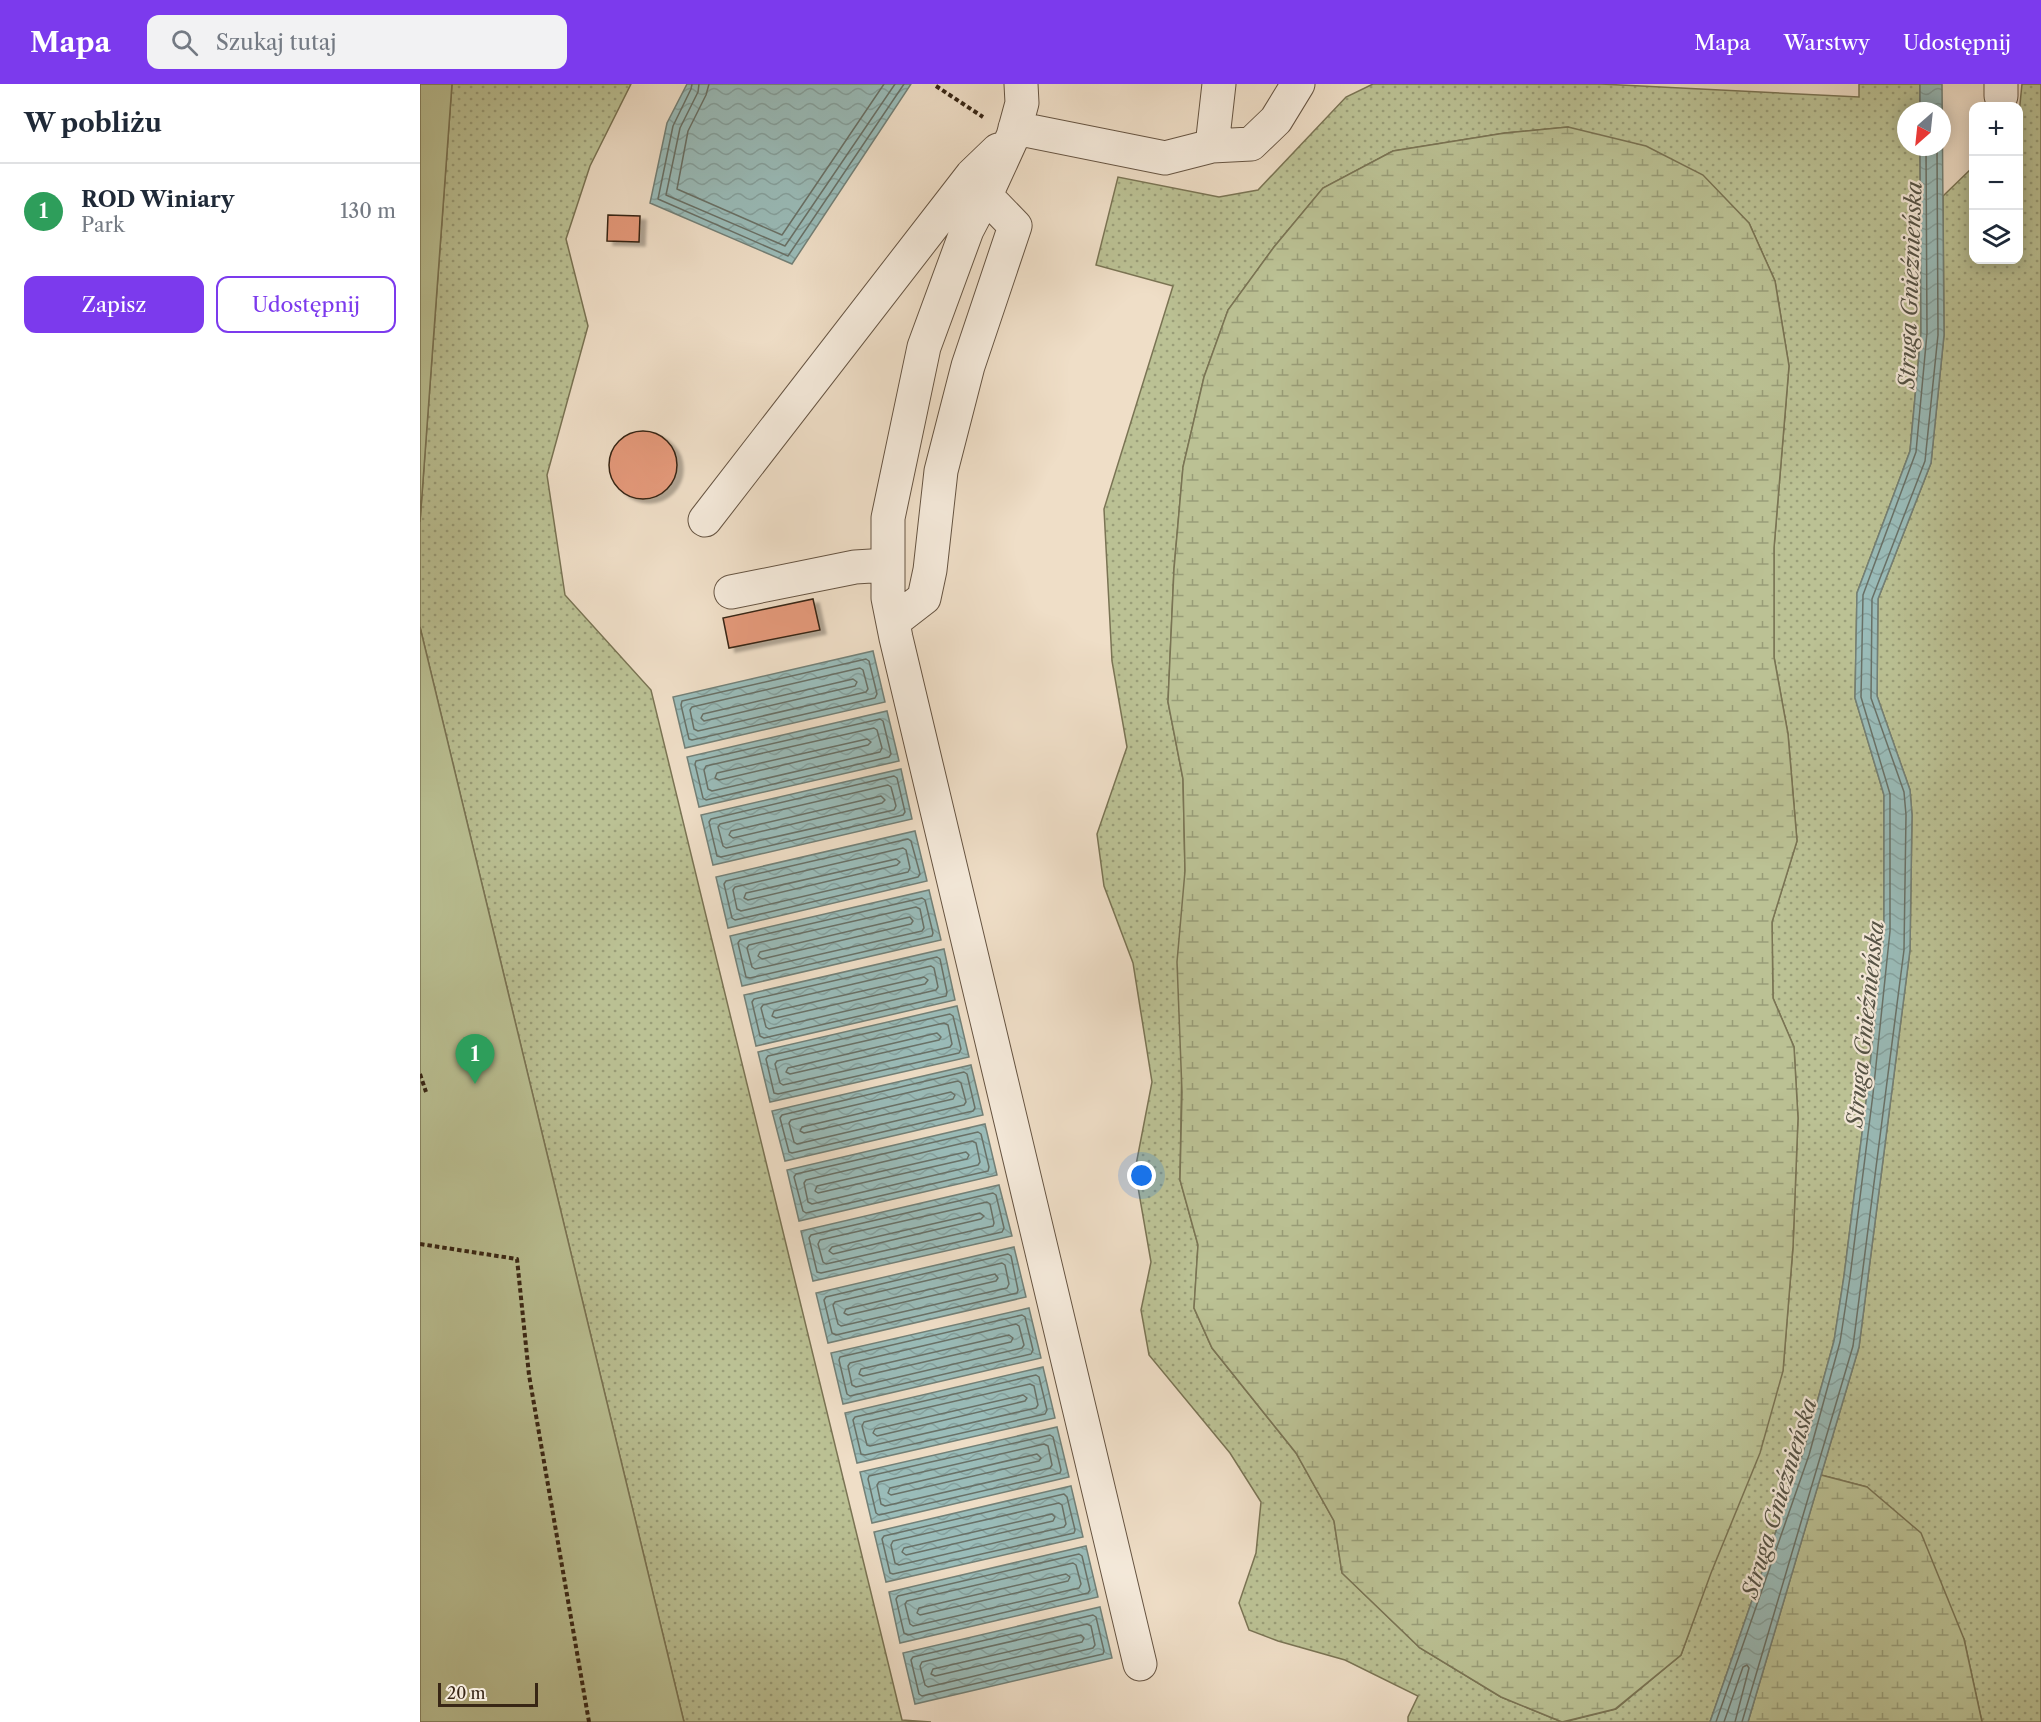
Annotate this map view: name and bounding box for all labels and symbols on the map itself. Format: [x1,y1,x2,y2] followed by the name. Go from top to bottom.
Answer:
[1897,102,1951,156] north arrow
[1893,181,1928,391] water label: Struga Gnieźnieńska
[1841,919,1890,1131] water label: Struga Gnieźnieńska
[456,1034,494,1084] pin: 1
[1127,1161,1156,1190] your location
[1736,1395,1823,1603] water label: Struga Gnieźnieńska
[438,1680,538,1708] scale bar

